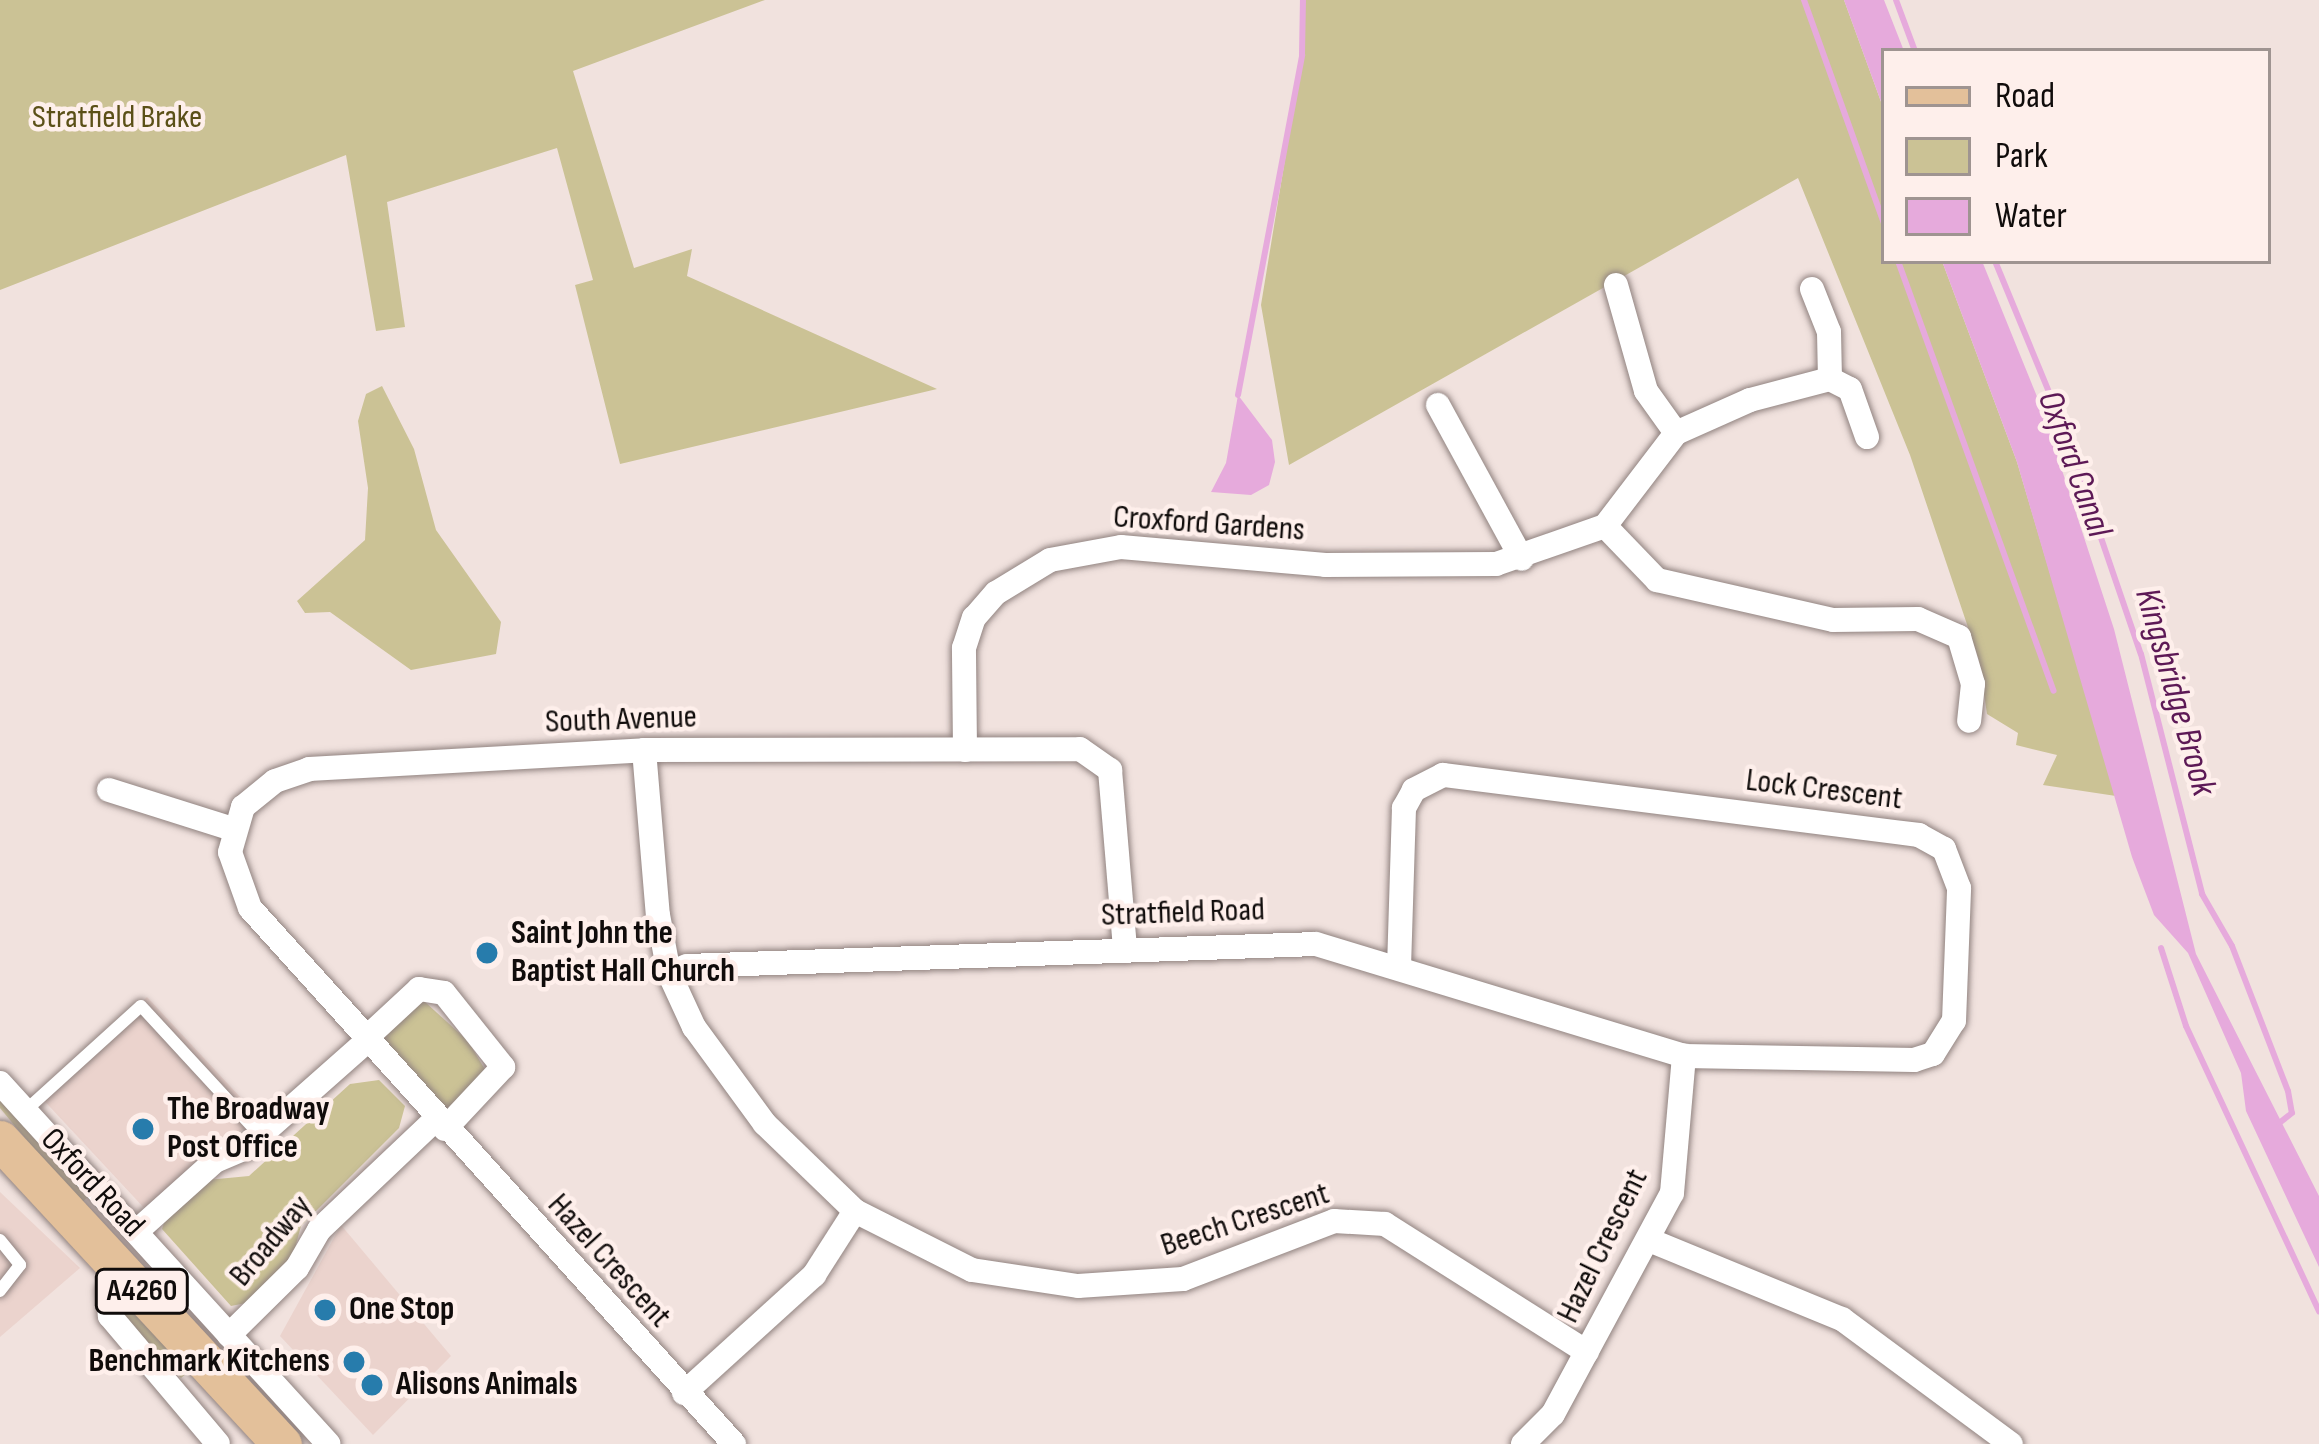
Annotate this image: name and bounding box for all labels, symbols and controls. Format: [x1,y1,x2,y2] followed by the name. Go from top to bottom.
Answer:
[1881,48,2271,264] legend
[1995,75,2055,118] text: Road
[32,98,202,138] park label: Stratfield Brake
[1995,135,2048,178] text: Park
[1995,195,2067,238] text: Water
[2028,385,2120,543] water label: Oxford Canal
[1112,498,1306,550] street label: Croxford Gardens
[2125,584,2225,800] water label: Kingsbridge Brook
[544,698,698,742] street label: South Avenue
[1744,761,1904,819] street label: Lock Crescent
[1100,890,1266,936] street label: Stratfield Road
[511,914,735,992] place label: Saint John the Baptist Hall Church
[474,940,500,966] marker: Saint John the Baptist Hall Church
[167,1090,329,1168] place label: The Broadway Post Office
[130,1116,156,1142] marker: The Broadway Post Office
[32,1120,152,1246] street label: Oxford Road
[1549,1163,1657,1329] street label: Hazel Crescent
[1156,1174,1334,1266] street label: Beech Crescent
[539,1186,679,1336] street label: Hazel Crescent
[221,1187,321,1295] street label: Broadway
[94,1267,190,1315] road number: A4260
[349,1290,454,1330] place label: One Stop
[312,1297,338,1323] marker: One Stop
[89,1342,330,1382] place label: Benchmark Kitchens
[341,1349,367,1375] marker: Benchmark Kitchens
[396,1365,578,1405] place label: Alisons Animals
[359,1372,385,1398] marker: Alisons Animals

